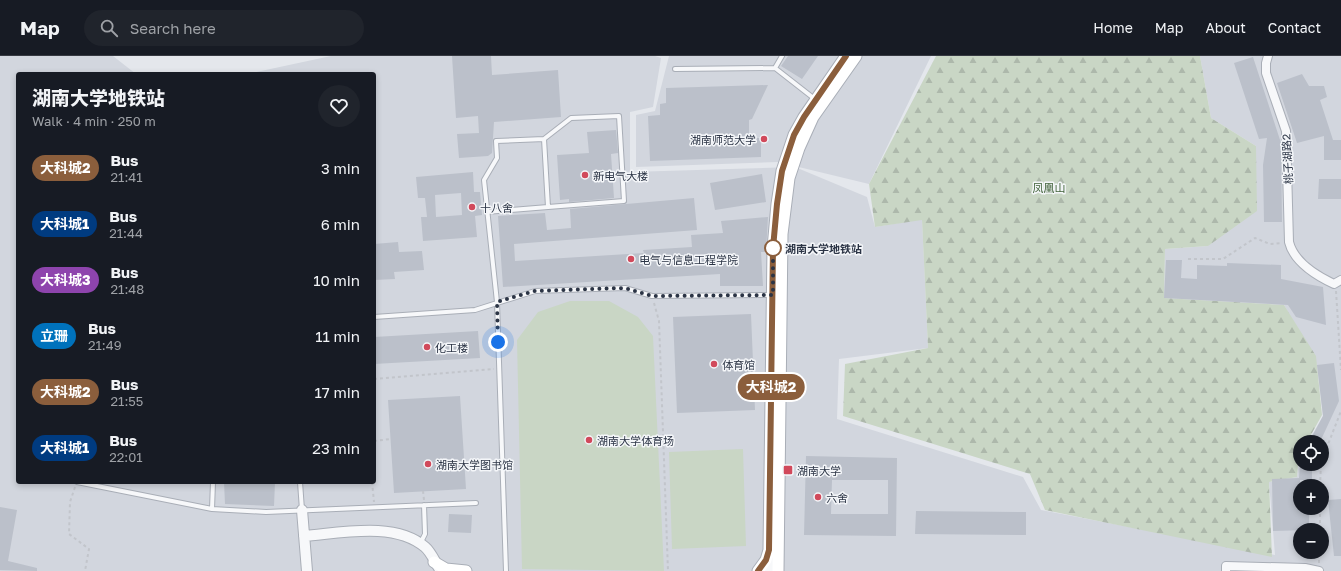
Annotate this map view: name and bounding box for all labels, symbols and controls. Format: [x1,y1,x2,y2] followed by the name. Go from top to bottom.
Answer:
[84,10,364,46] search box
[20,16,60,39] text: Map
[98,17,120,39] icon: search
[130,19,216,37] text: Search here
[1093,19,1133,36] text: Home
[1155,19,1183,36] text: Map
[1205,19,1246,36] text: About
[1268,19,1321,36] text: Contact
[318,85,360,127] button: heart
[32,86,165,109] text: 湖南大学地铁站
[32,113,156,129] text: Walk · 4 min · 250 m
[690,133,756,146] place label: 湖南师范大学
[1279,133,1295,185] street label: 桃子湖路2
[759,134,769,144] marker: 湖南师范大学
[111,151,138,169] text: Bus
[40,159,91,176] text: 大科城2
[321,159,360,177] text: 3 min
[111,169,143,185] text: 21:41
[593,169,648,182] place label: 新电气大楼
[580,170,590,180] marker: 新电气大楼
[1033,181,1066,194] park label: 凤凰山
[480,201,513,214] place label: 十八舍
[467,202,477,212] marker: 十八舍
[109,207,137,225] text: Bus
[40,215,89,232] text: 大科城1
[321,215,360,233] text: 6 min
[109,225,143,241] text: 21:44
[764,239,782,257] marker: 湖南大学地铁站
[785,242,862,255] place label: 湖南大学地铁站
[639,253,738,266] place label: 电气与信息工程学院
[626,254,636,264] marker: 电气与信息工程学院
[111,263,138,281] text: Bus
[40,271,91,288] text: 大科城3
[313,271,360,289] text: 10 min
[111,281,144,297] text: 21:48
[88,319,116,337] text: Bus
[40,327,68,344] text: 立珊
[315,327,360,345] text: 11 min
[488,332,508,352] your location
[88,337,122,353] text: 21:49
[435,341,468,354] place label: 化工楼
[422,342,432,352] marker: 化工楼
[722,358,755,371] place label: 体育馆
[709,359,719,369] marker: 体育馆
[743,374,799,400] line badge: 大科城2
[111,375,138,393] text: Bus
[746,378,796,395] text: 大科城2
[40,383,91,400] text: 大科城2
[315,383,360,401] text: 17 min
[111,393,143,409] text: 21:55
[109,431,137,449] text: Bus
[597,434,674,447] place label: 湖南大学体育场
[584,435,594,445] marker: 湖南大学体育场
[1293,435,1329,559] map controls
[1293,435,1329,471] button: locate
[40,439,89,456] text: 大科城1
[312,439,360,457] text: 23 min
[109,449,143,465] text: 22:01
[436,458,513,471] place label: 湖南大学图书馆
[423,459,433,469] marker: 湖南大学图书馆
[782,464,794,476] marker: 湖南大学
[797,464,841,477] place label: 湖南大学
[1293,479,1329,515] button: +
[826,491,848,504] place label: 六舍
[813,492,823,502] marker: 六舍
[1293,523,1329,559] button: −

